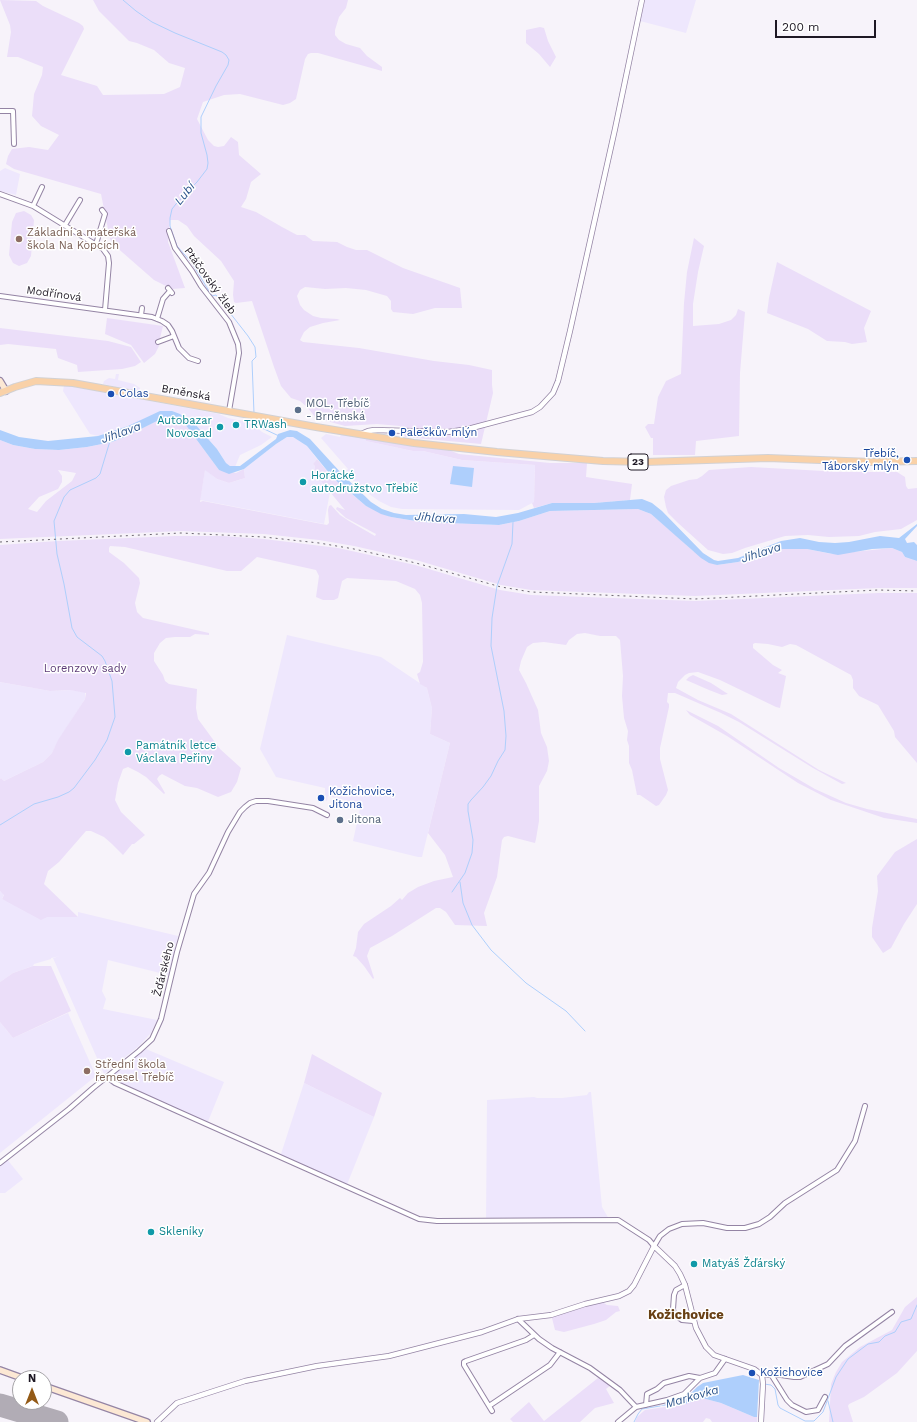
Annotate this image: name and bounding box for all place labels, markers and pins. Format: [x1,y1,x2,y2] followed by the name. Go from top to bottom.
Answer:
[27,226,136,252] place label: Základní a mateřská škola Na Kopcích
[14,234,24,244] marker: Základní a mateřská škola Na Kopcích
[119,387,149,401] place label: Colas
[106,389,116,399] marker: Colas
[306,397,369,423] place label: MOL, Třebíč - Brněnská
[293,405,303,415] marker: MOL, Třebíč - Brněnská
[157,414,212,440] place label: Autobazar Novosad
[244,418,287,432] place label: TRWash
[231,420,241,430] marker: TRWash
[215,422,225,432] marker: Autobazar Novosad
[400,426,477,440] place label: Palečkův mlýn
[387,428,397,438] marker: Palečkův mlýn
[822,447,899,473] place label: Třebíč, Táborský mlýn
[902,455,912,465] marker: Třebíč, Táborský mlýn
[311,469,418,495] place label: Horácké autodružstvo Třebíč
[298,477,308,487] marker: Horácké autodružstvo Třebíč
[136,739,216,765] place label: Památník letce Václava Peřiny
[123,747,133,757] marker: Památník letce Václava Peřiny
[329,785,395,811] place label: Kožichovice, Jitona
[316,793,326,803] marker: Kožichovice, Jitona
[348,813,381,827] place label: Jitona
[335,815,345,825] marker: Jitona
[95,1058,174,1084] place label: Střední škola řemesel Třebíč
[82,1066,92,1076] marker: Střední škola řemesel Třebíč
[159,1225,204,1239] place label: Skleníky
[146,1227,156,1237] marker: Skleníky
[702,1257,785,1271] place label: Matyáš Žďárský
[689,1259,699,1269] marker: Matyáš Žďárský
[760,1366,823,1380] place label: Kožichovice
[747,1368,757,1378] marker: Kožichovice

